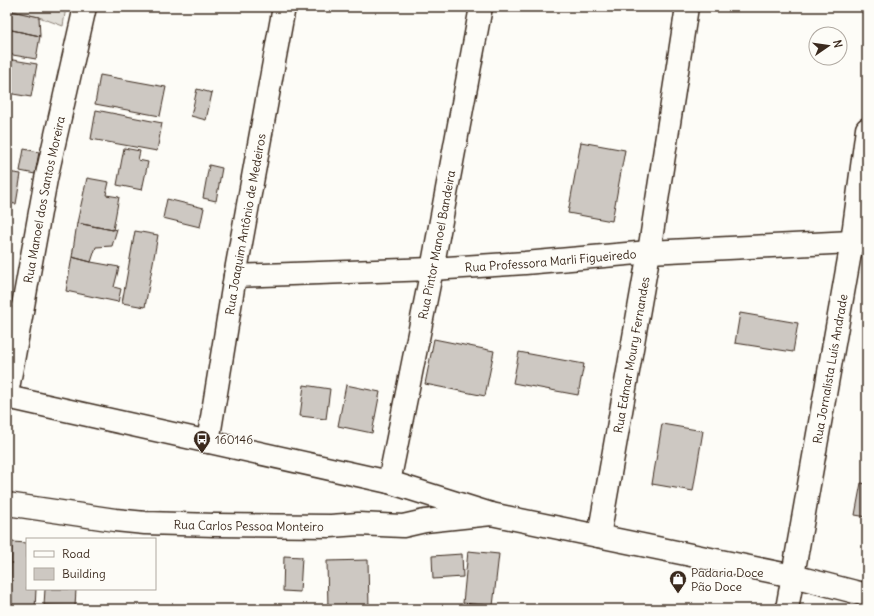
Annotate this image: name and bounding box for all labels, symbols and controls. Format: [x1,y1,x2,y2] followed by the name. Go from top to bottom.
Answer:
[808,26,848,66] north arrow
[830,38,845,49] text: N
[20,114,68,284] street label: Rua Manoel dos Santos Moreira
[221,132,268,316] street label: Rua Joaquim Antônio de Medeiros
[415,169,458,320] street label: Rua Pintor Manoel Bandeira
[464,246,637,274] street label: Rua Professora Marli Figueiredo
[610,275,652,434] street label: Rua Edmar Moury Fernandes
[809,293,850,445] street label: Rua Jornalista Luís Andrade
[192,429,212,454] bus stop icon: 160146
[215,432,253,447] place label: 160146
[173,516,324,533] street label: Rua Carlos Pessoa Monteiro
[26,538,156,590] legend
[62,546,90,561] text: Road
[691,565,764,594] place label: Padaria Doce Pão Doce
[62,566,106,581] text: Building
[668,569,688,594] shop icon: Padaria Doce Pão Doce

